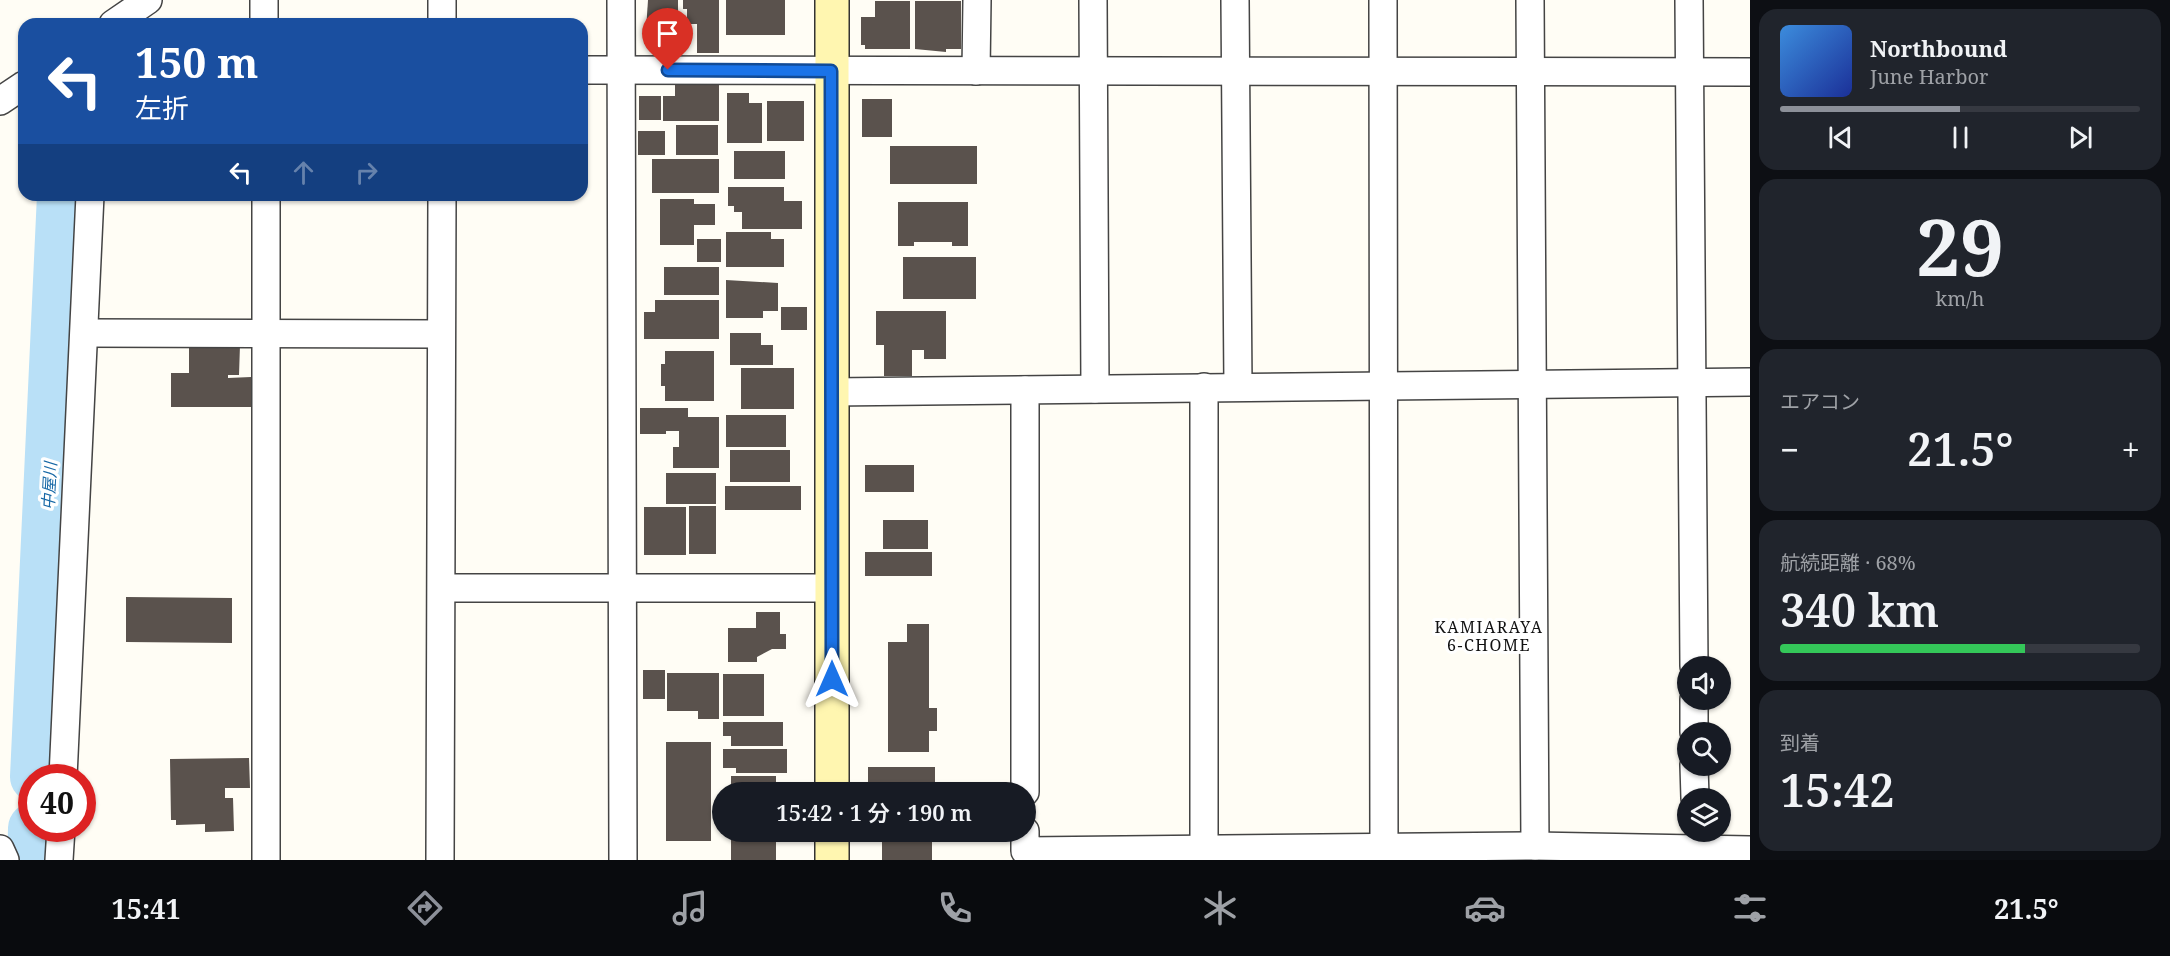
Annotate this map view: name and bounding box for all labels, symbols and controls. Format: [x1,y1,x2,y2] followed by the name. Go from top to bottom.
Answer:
[642,8,693,70] pin
[651,17,684,50] icon: arrive
[135,33,259,90] text: 150 m
[1870,33,2007,63] text: Northbound
[36,42,114,120] icon: left
[1870,63,1988,90] text: June Harbor
[135,89,189,126] text: 左折
[1824,121,1857,154] icon: previous
[1944,121,1977,154] icon: pause
[2064,121,2097,154] icon: next
[224,156,257,189] icon: left
[287,156,320,189] icon: ahead
[350,156,383,189] icon: right
[1916,193,2004,299] text: 29
[1935,285,1985,312] text: km/h
[1780,388,1860,415] text: エアコン
[1907,418,2014,479] text: 21.5°
[1780,427,1799,472] text: −
[2122,427,2140,472] text: +
[37,459,61,511] water label: 中屋川
[1780,549,1916,576] text: 航続距離 · 68%
[1780,579,1939,640] text: 340 km
[1435,616,1543,656] district label: KAMIARAYA 6-CHOME
[800,647,864,711] position arrow
[1677,656,1731,842] map controls
[1677,656,1731,710] button: sound
[1677,722,1731,776] button: search
[1780,729,1820,756] text: 到着
[1780,759,1895,820] text: 15:42
[18,764,96,842] speed limit sign: 40
[1677,788,1731,842] button: layers
[776,797,972,827] text: 15:42 · 1 分 · 190 m
[404,887,446,929] icon: directions
[669,887,711,929] icon: music
[934,887,976,929] icon: phone
[1199,887,1241,929] icon: climate
[1464,887,1506,929] icon: car
[1729,887,1771,929] icon: filters
[112,890,181,927] text: 15:41
[1994,890,2058,927] text: 21.5°

